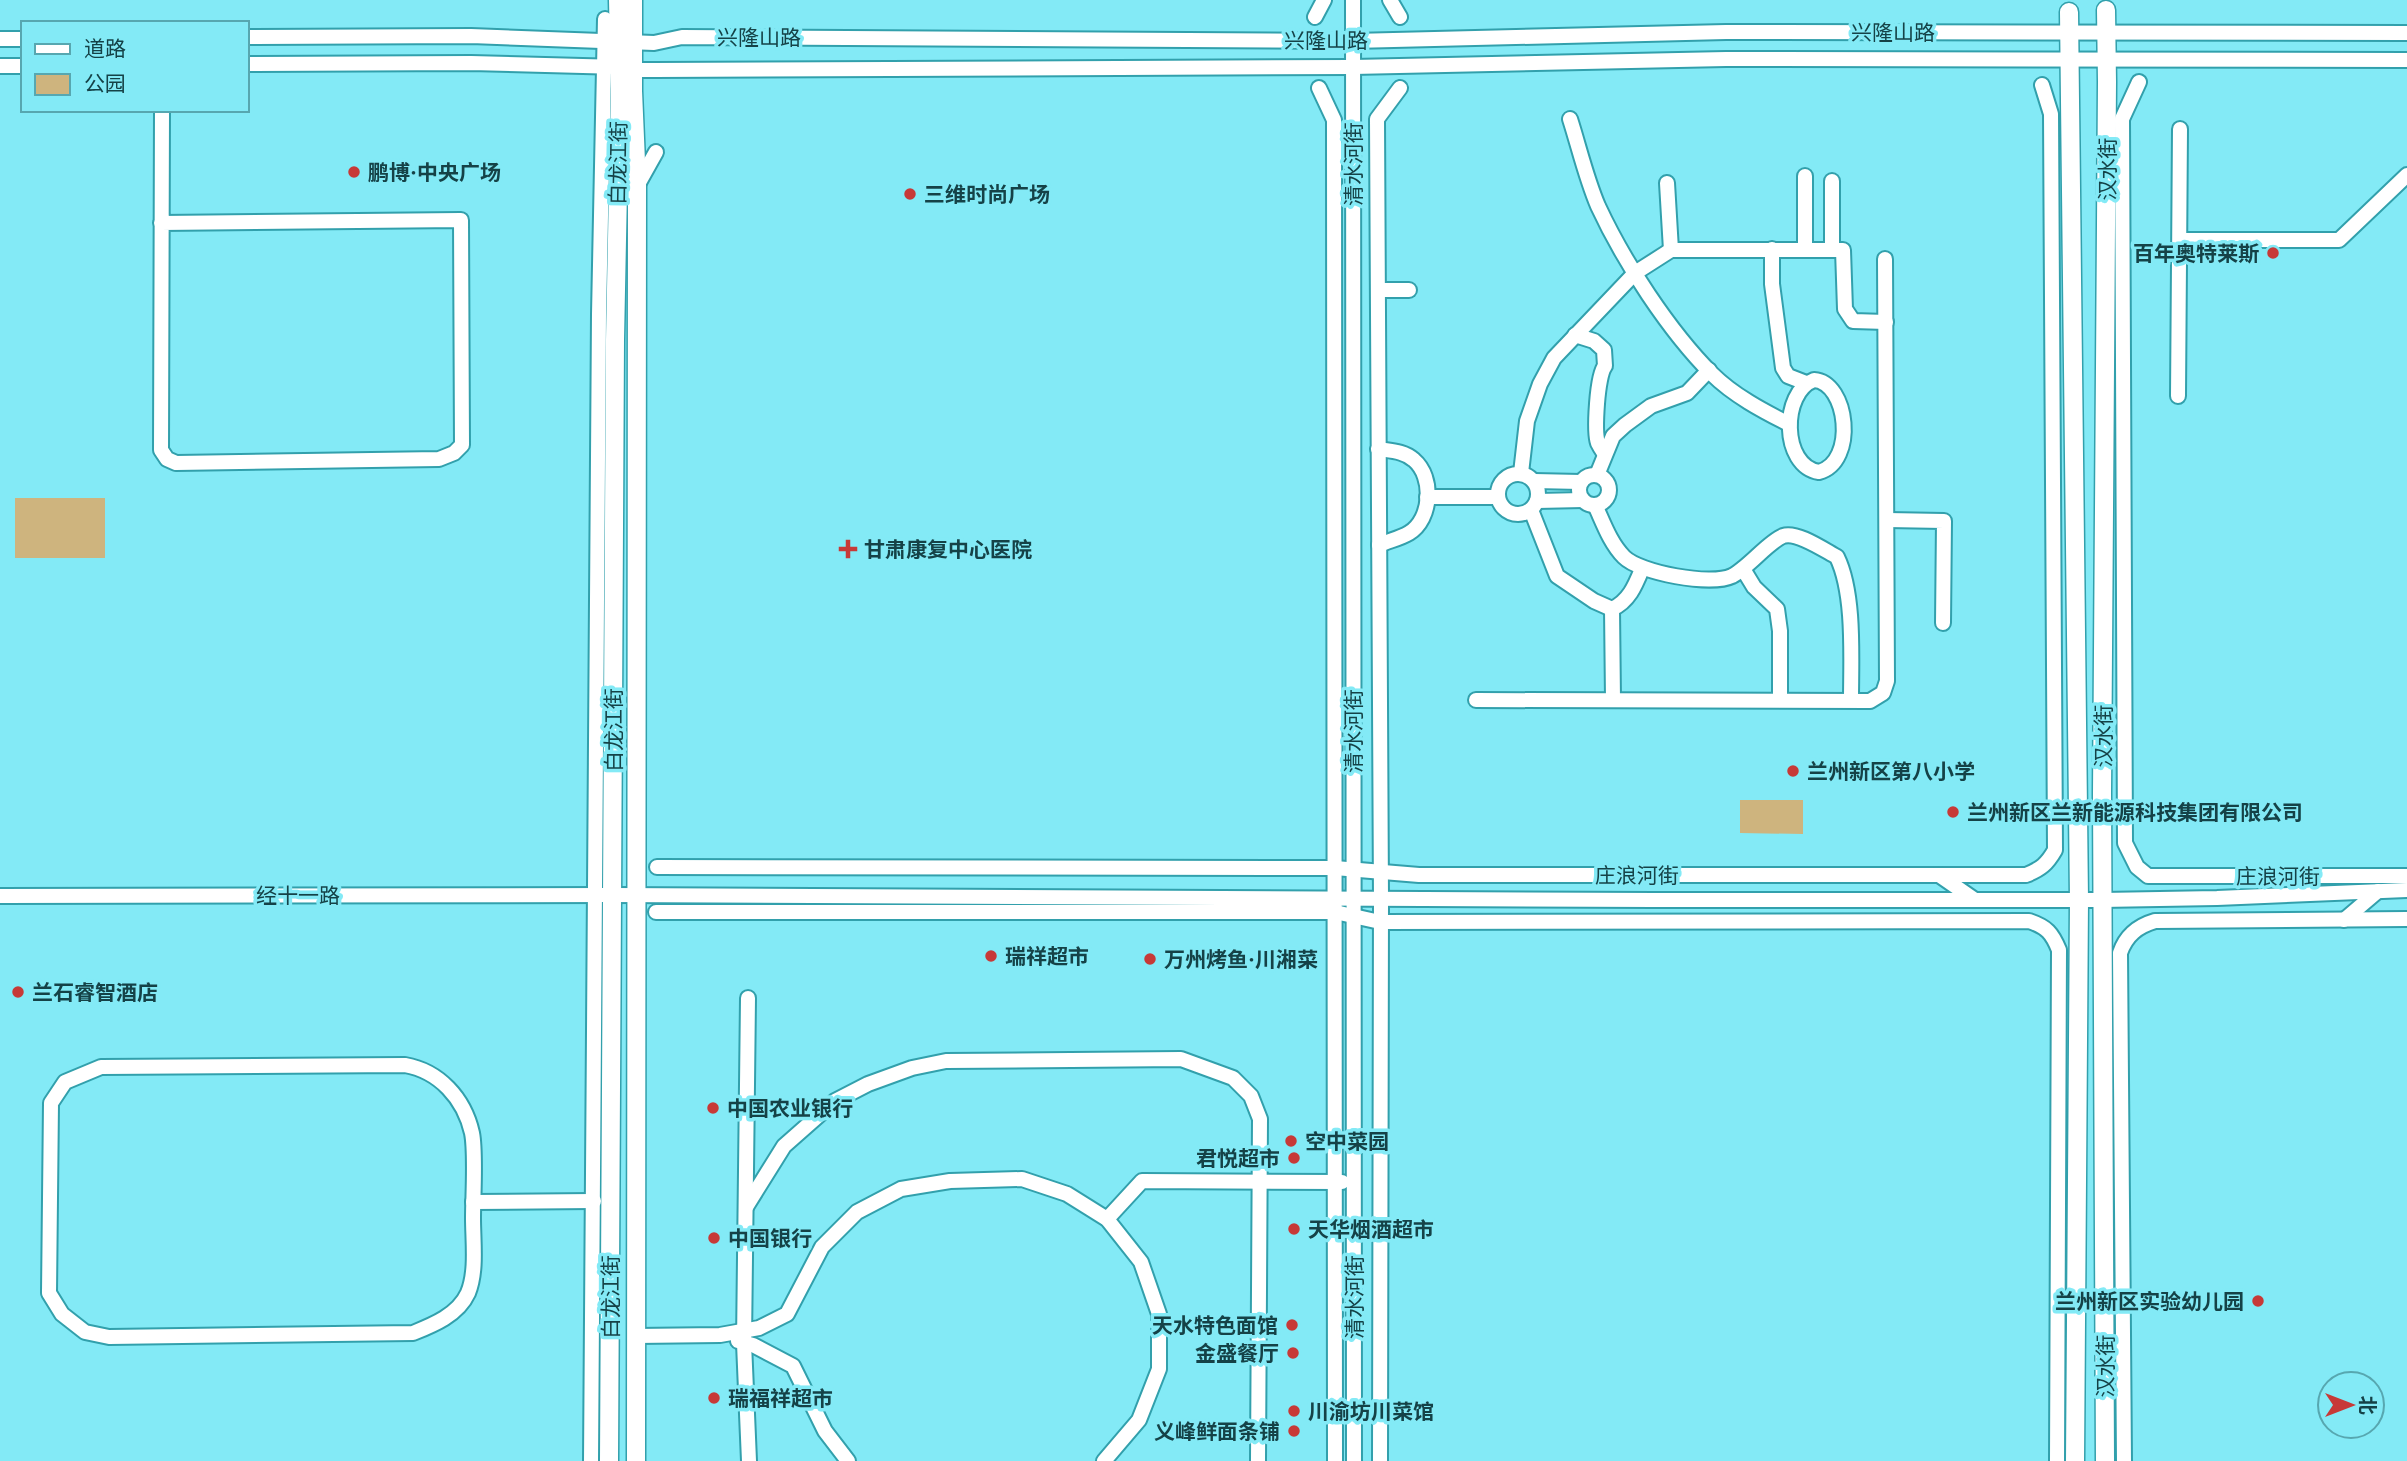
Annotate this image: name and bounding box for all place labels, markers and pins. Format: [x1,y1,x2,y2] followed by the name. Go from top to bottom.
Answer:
[368,160,501,185] place label: 鹏博·中央广场
[346,164,362,180] marker: 鹏博·中央广场
[924,182,1050,207] place label: 三维时尚广场
[902,186,918,202] marker: 三维时尚广场
[2133,241,2259,266] place label: 百年奥特莱斯
[2265,245,2281,261] marker: 百年奥特莱斯
[864,537,1032,562] place label: 甘肃康复中心医院
[838,539,858,559] marker: 甘肃康复中心医院
[1807,759,1975,784] place label: 兰州新区第八小学
[1785,763,1801,779] marker: 兰州新区第八小学
[1967,800,2303,825] place label: 兰州新区兰新能源科技集团有限公司
[1945,804,1961,820] marker: 兰州新区兰新能源科技集团有限公司
[1005,944,1089,969] place label: 瑞祥超市
[1164,947,1318,972] place label: 万州烤鱼·川湘菜
[983,948,999,964] marker: 瑞祥超市
[1142,951,1158,967] marker: 万州烤鱼·川湘菜
[32,980,158,1005] place label: 兰石睿智酒店
[10,984,26,1000] marker: 兰石睿智酒店
[727,1096,853,1121] place label: 中国农业银行
[705,1100,721,1116] marker: 中国农业银行
[1305,1129,1389,1154] place label: 空中菜园
[1283,1133,1299,1149] marker: 空中菜园
[1196,1146,1280,1171] place label: 君悦超市
[1286,1150,1302,1166] marker: 君悦超市
[1308,1217,1434,1242] place label: 天华烟酒超市
[1286,1221,1302,1237] marker: 天华烟酒超市
[728,1226,812,1251] place label: 中国银行
[706,1230,722,1246] marker: 中国银行
[2055,1289,2244,1314] place label: 兰州新区实验幼儿园
[2250,1293,2266,1309] marker: 兰州新区实验幼儿园
[1152,1313,1278,1338] place label: 天水特色面馆
[1284,1317,1300,1333] marker: 天水特色面馆
[1195,1341,1279,1366] place label: 金盛餐厅
[1285,1345,1301,1361] marker: 金盛餐厅
[728,1386,833,1411] place label: 瑞福祥超市
[706,1390,722,1406] marker: 瑞福祥超市
[1308,1399,1434,1424] place label: 川渝坊川菜馆
[1286,1403,1302,1419] marker: 川渝坊川菜馆
[1154,1419,1280,1444] place label: 义峰鲜面条铺
[1286,1423,1302,1439] marker: 义峰鲜面条铺

